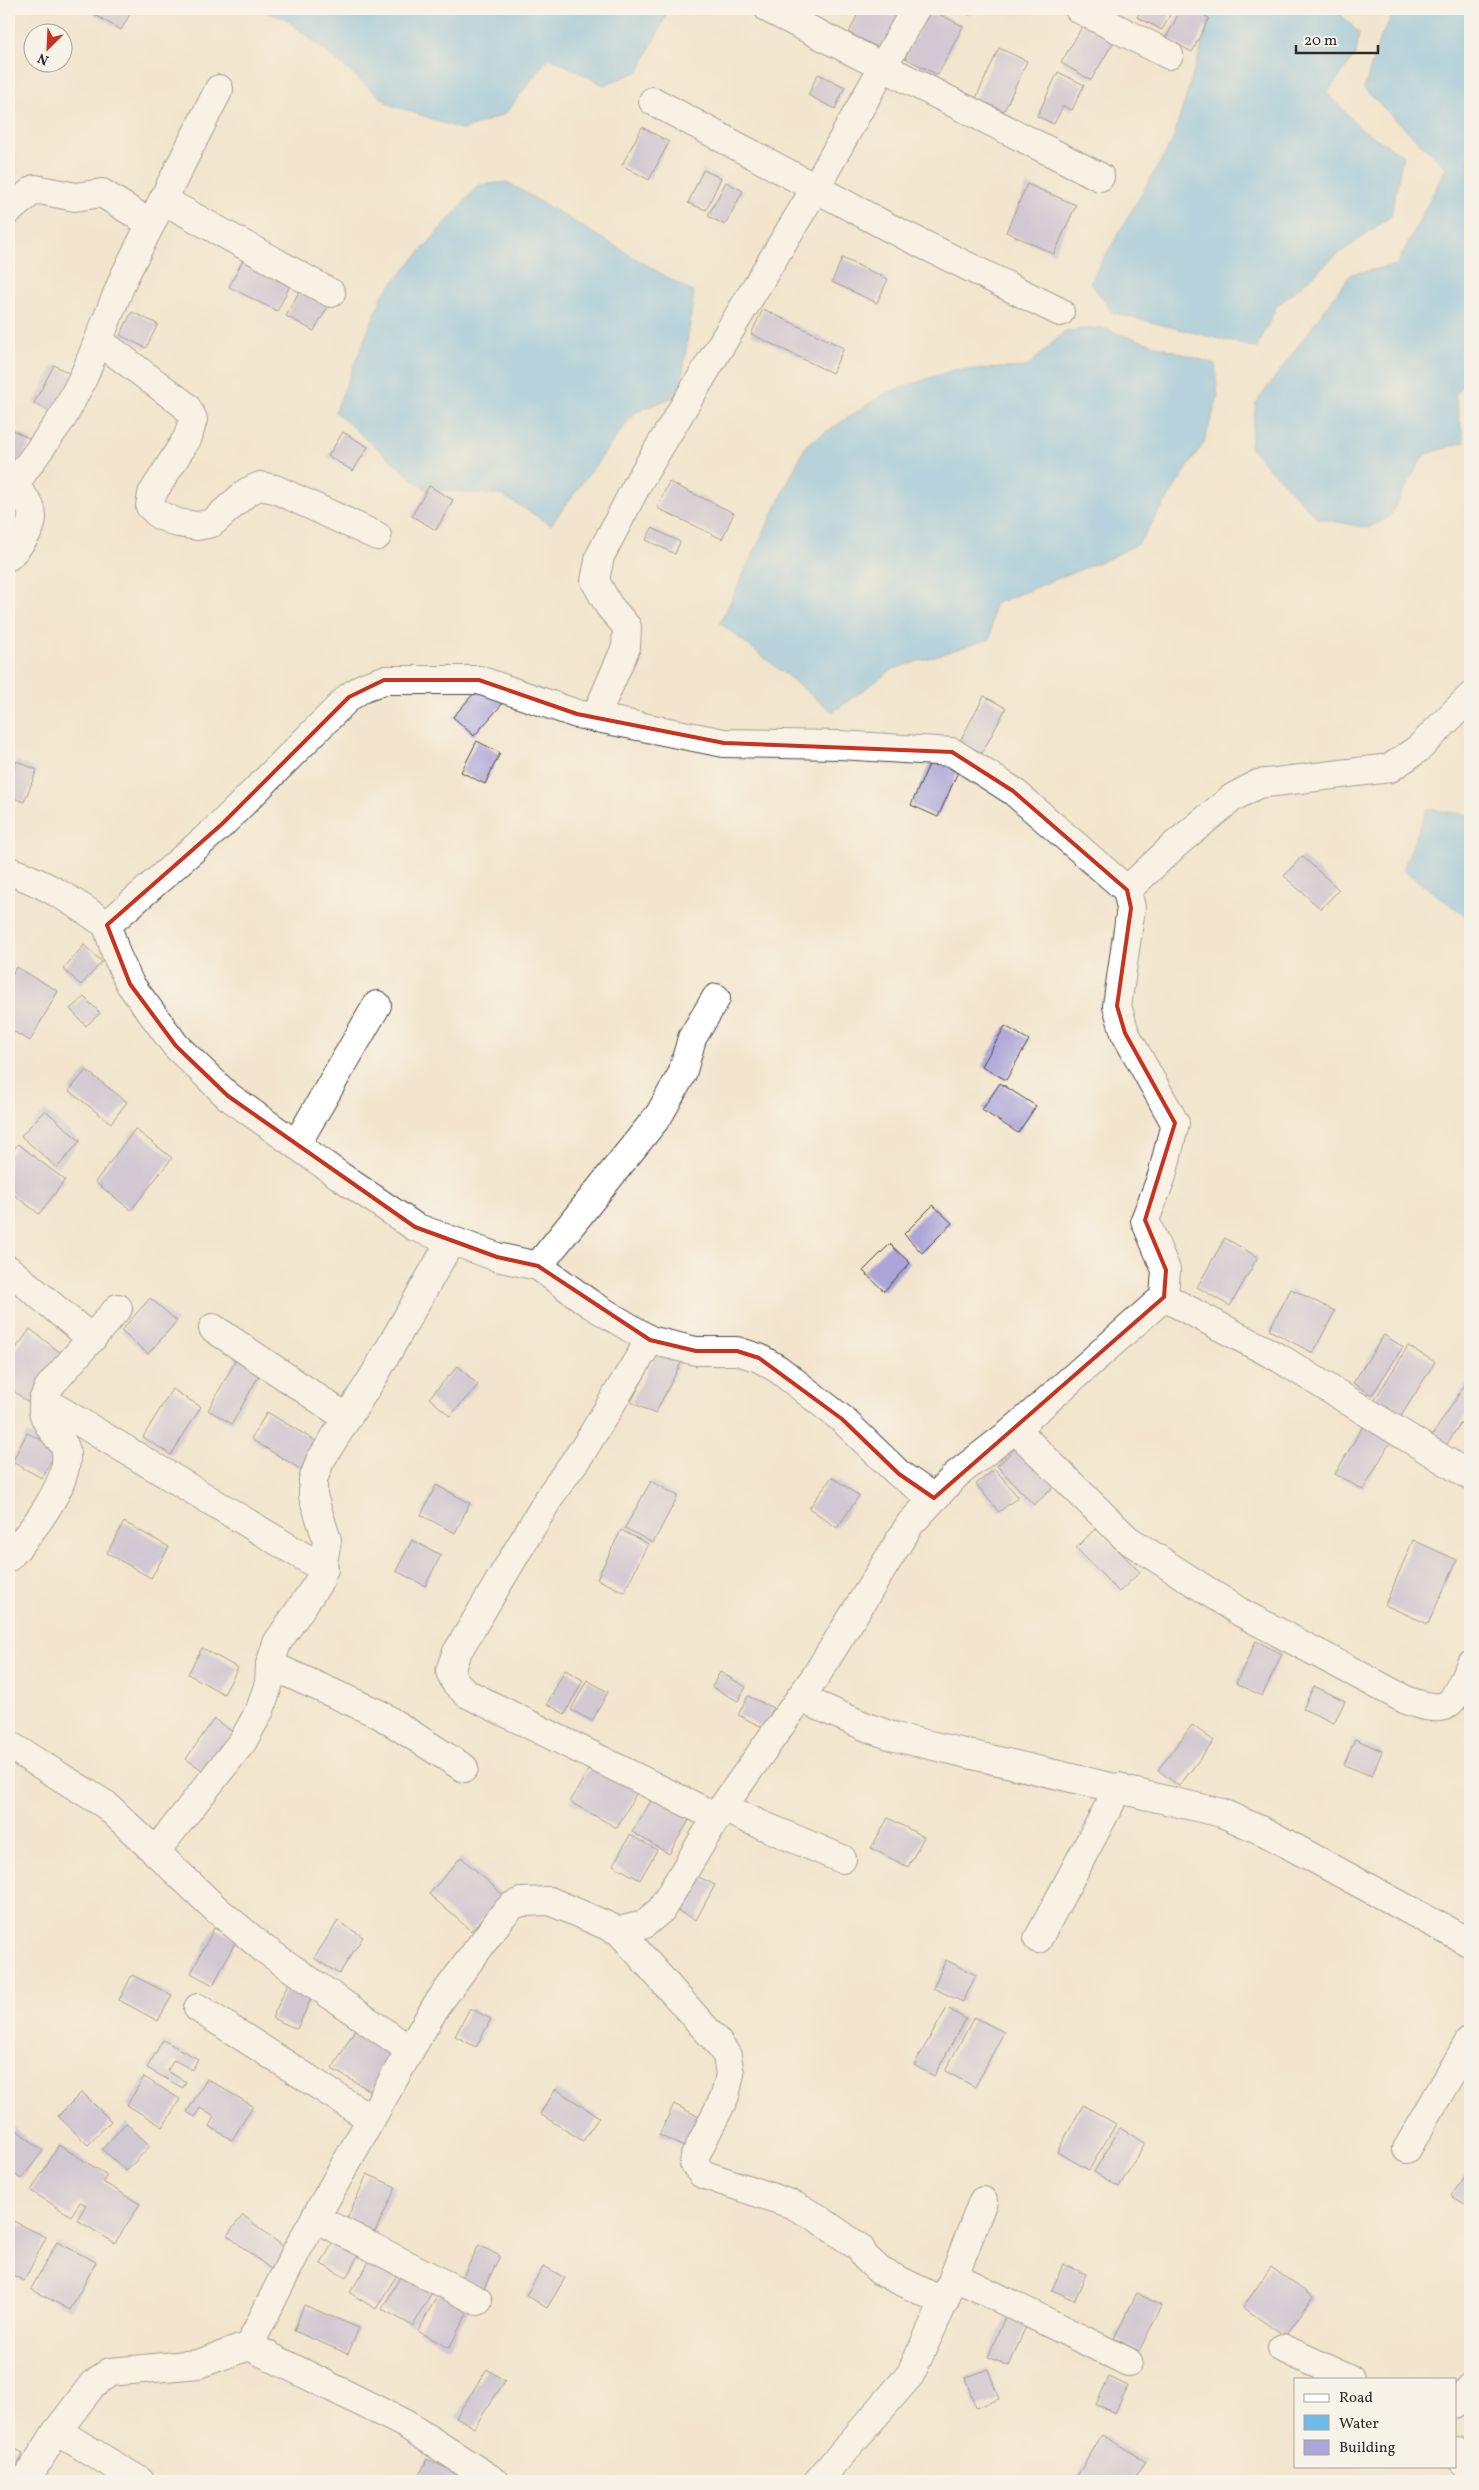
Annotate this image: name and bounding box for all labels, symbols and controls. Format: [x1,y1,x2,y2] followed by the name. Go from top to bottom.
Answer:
[22,22,72,72] north arrow
[1296,22,1379,54] scale bar
[1304,31,1337,52] text: 20 m
[35,48,52,69] text: N
[1294,2378,1456,2468] legend
[1339,2388,1373,2409] text: Road
[1339,2414,1379,2435] text: Water
[1339,2438,1396,2459] text: Building

